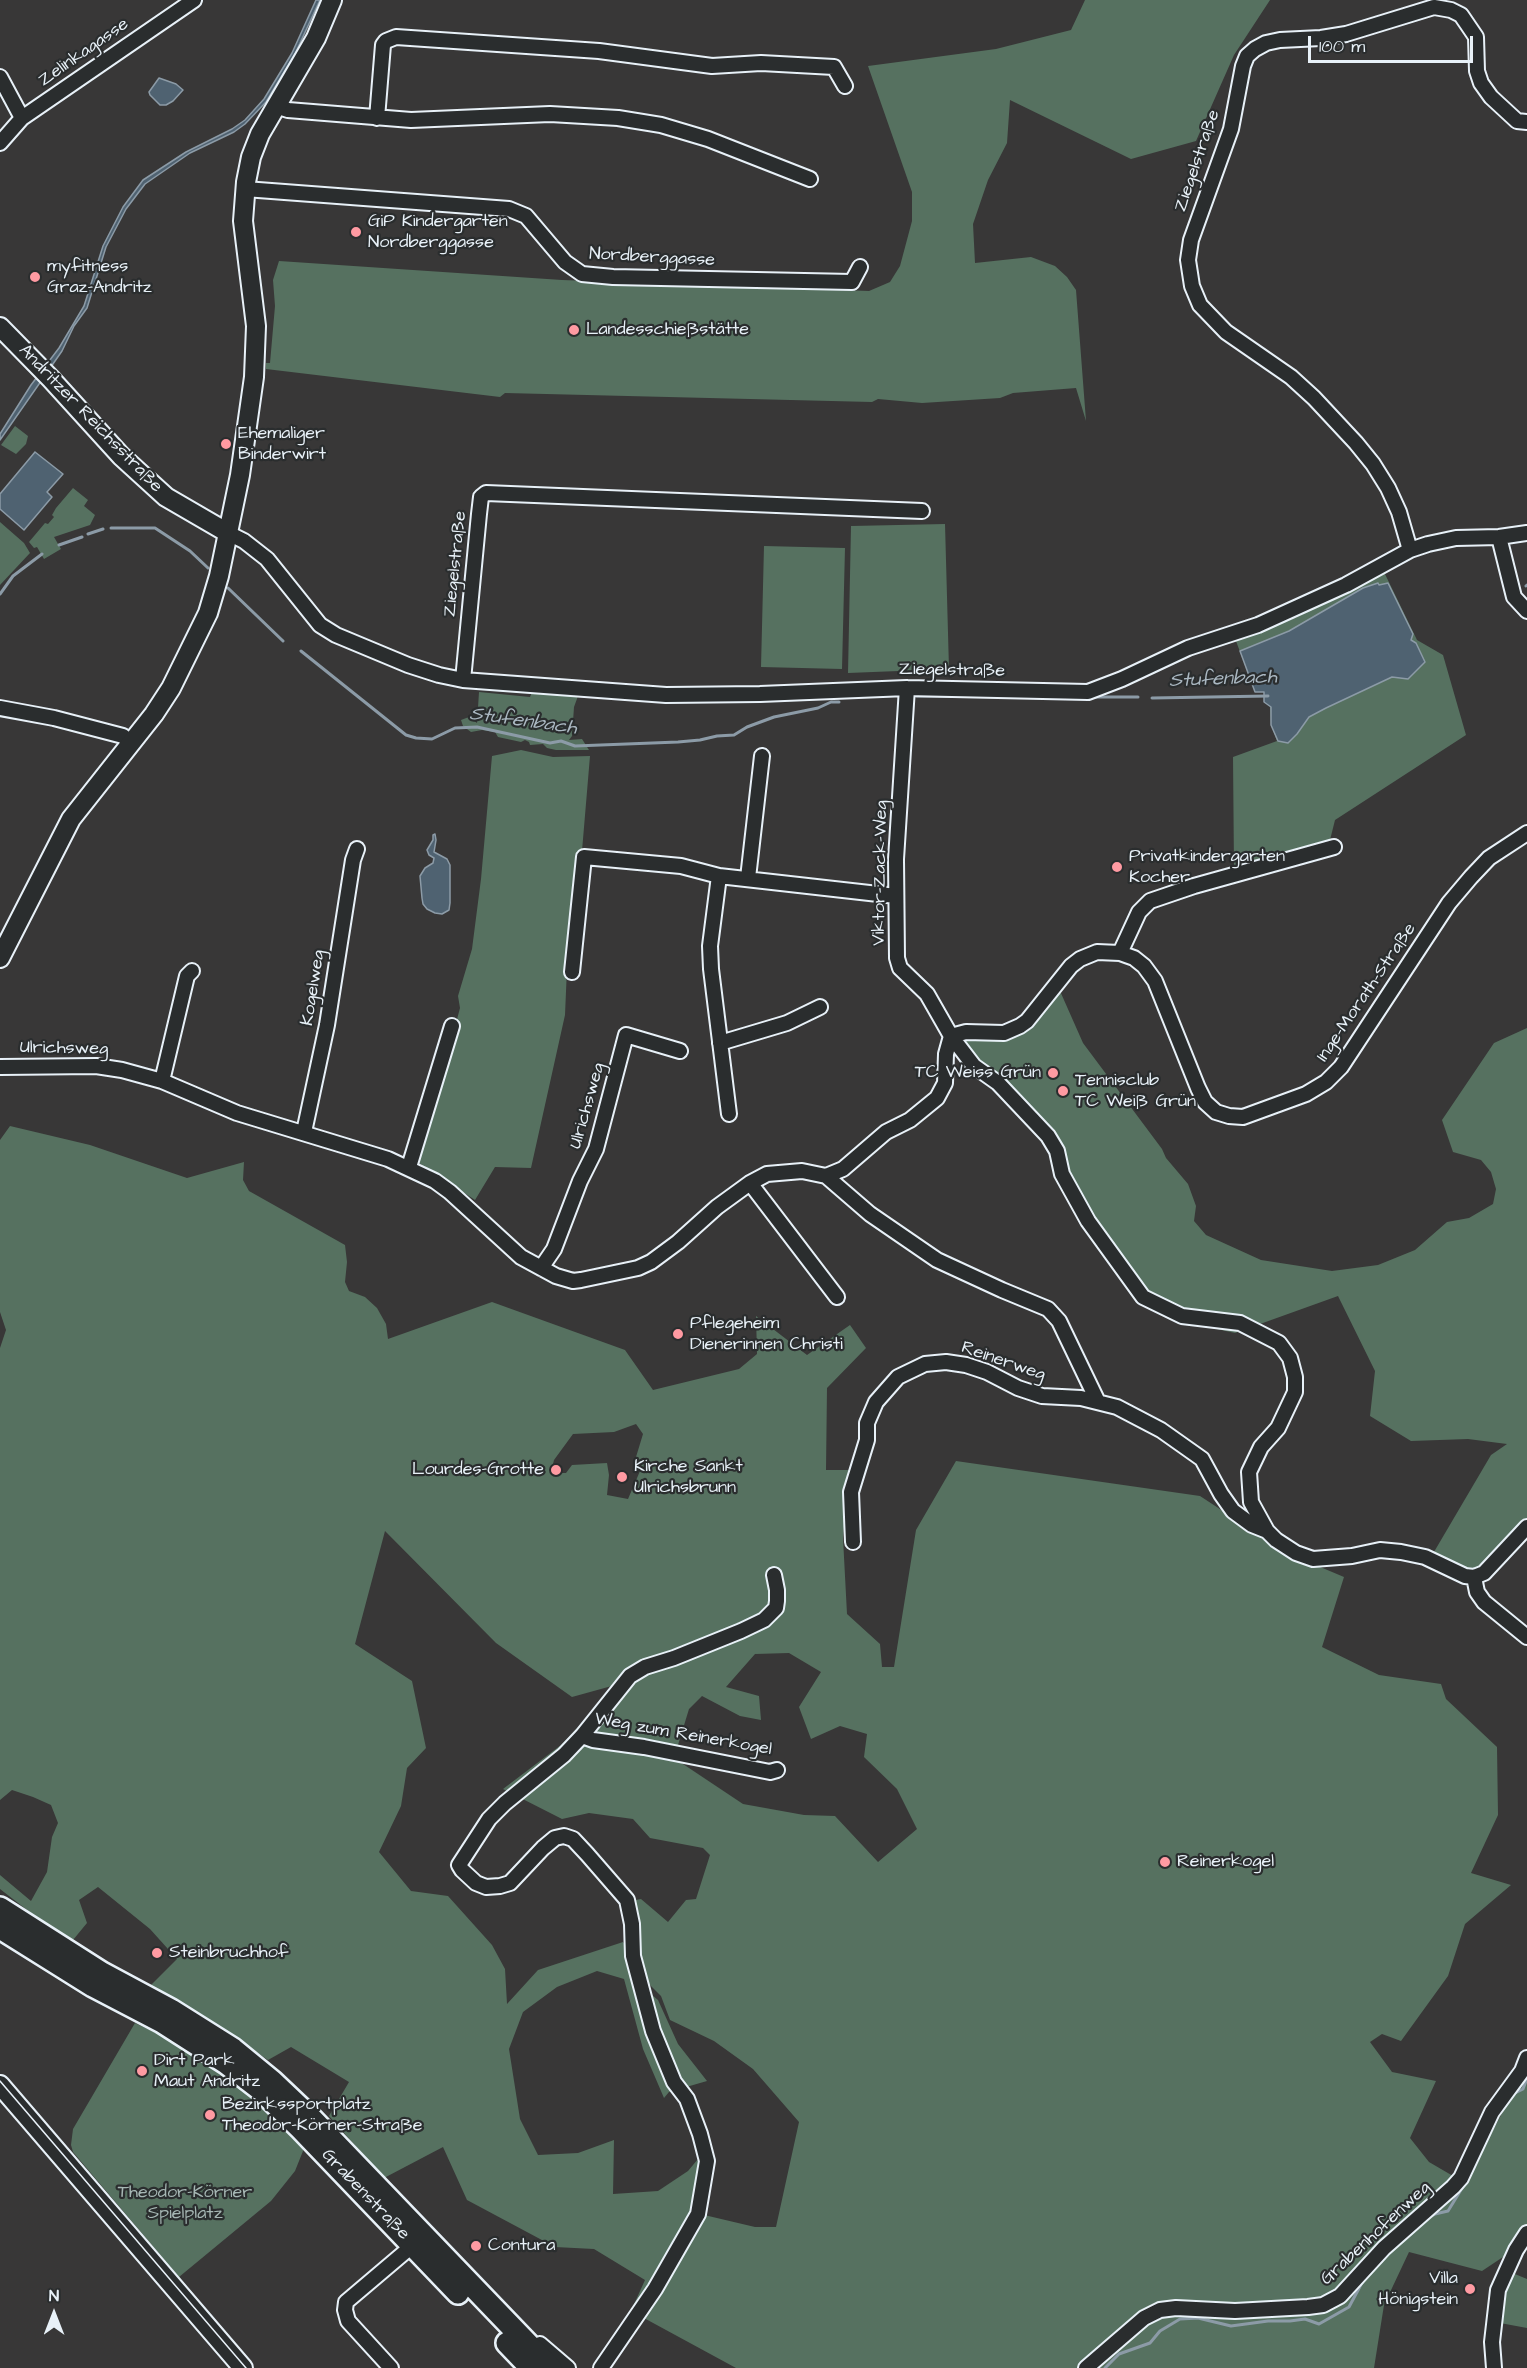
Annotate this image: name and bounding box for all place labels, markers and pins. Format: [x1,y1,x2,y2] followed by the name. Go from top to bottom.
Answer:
[368,211,508,254] place label: GiP Kindergarten Nordberggasse
[349,225,363,239] marker: GiP Kindergarten Nordberggasse
[47,256,152,298] place label: myfitness Graz-Andritz
[28,270,42,284] marker: myfitness Graz-Andritz
[586,319,749,341] place label: Landesschießstätte
[567,323,581,337] marker: Landesschießstätte
[238,423,326,466] place label: Ehemaliger Binderwirt
[219,437,233,451] marker: Ehemaliger Binderwirt
[1129,846,1285,888] place label: Privatkindergarten Kocher
[1110,860,1124,874] marker: Privatkindergarten Kocher
[915,1062,1041,1084] place label: TC Weiss Grün
[1046,1066,1060,1080] marker: TC Weiss Grün
[1075,1070,1196,1112] place label: Tennisclub TC Weiß Grün
[1056,1084,1070,1098] marker: Tennisclub TC Weiß Grün
[690,1313,843,1356] place label: Pflegeheim Dienerinnen Christi
[671,1327,685,1341] marker: Pflegeheim Dienerinnen Christi
[634,1456,743,1498] place label: Kirche Sankt Ulrichsbrunn
[412,1459,544,1481] place label: Lourdes-Grotte
[549,1463,563,1477] marker: Lourdes-Grotte
[615,1470,629,1484] marker: Kirche Sankt Ulrichsbrunn
[1177,1851,1274,1873] place label: Reinerkogel
[1158,1855,1172,1869] marker: Reinerkogel
[169,1942,289,1964] place label: Steinbruchhof
[150,1946,164,1960] marker: Steinbruchhof
[154,2050,260,2092] place label: Dirt Park Maut Andritz
[135,2064,149,2078] marker: Dirt Park Maut Andritz
[222,2094,423,2136] place label: Bezirkssportplatz Theodor-Körner-Straße
[203,2108,217,2122] marker: Bezirkssportplatz Theodor-Körner-Straße
[488,2235,555,2257] place label: Contura
[469,2239,483,2253] marker: Contura
[1378,2268,1458,2310] place label: Villa Hönigstein
[1463,2282,1477,2296] marker: Villa Hönigstein

